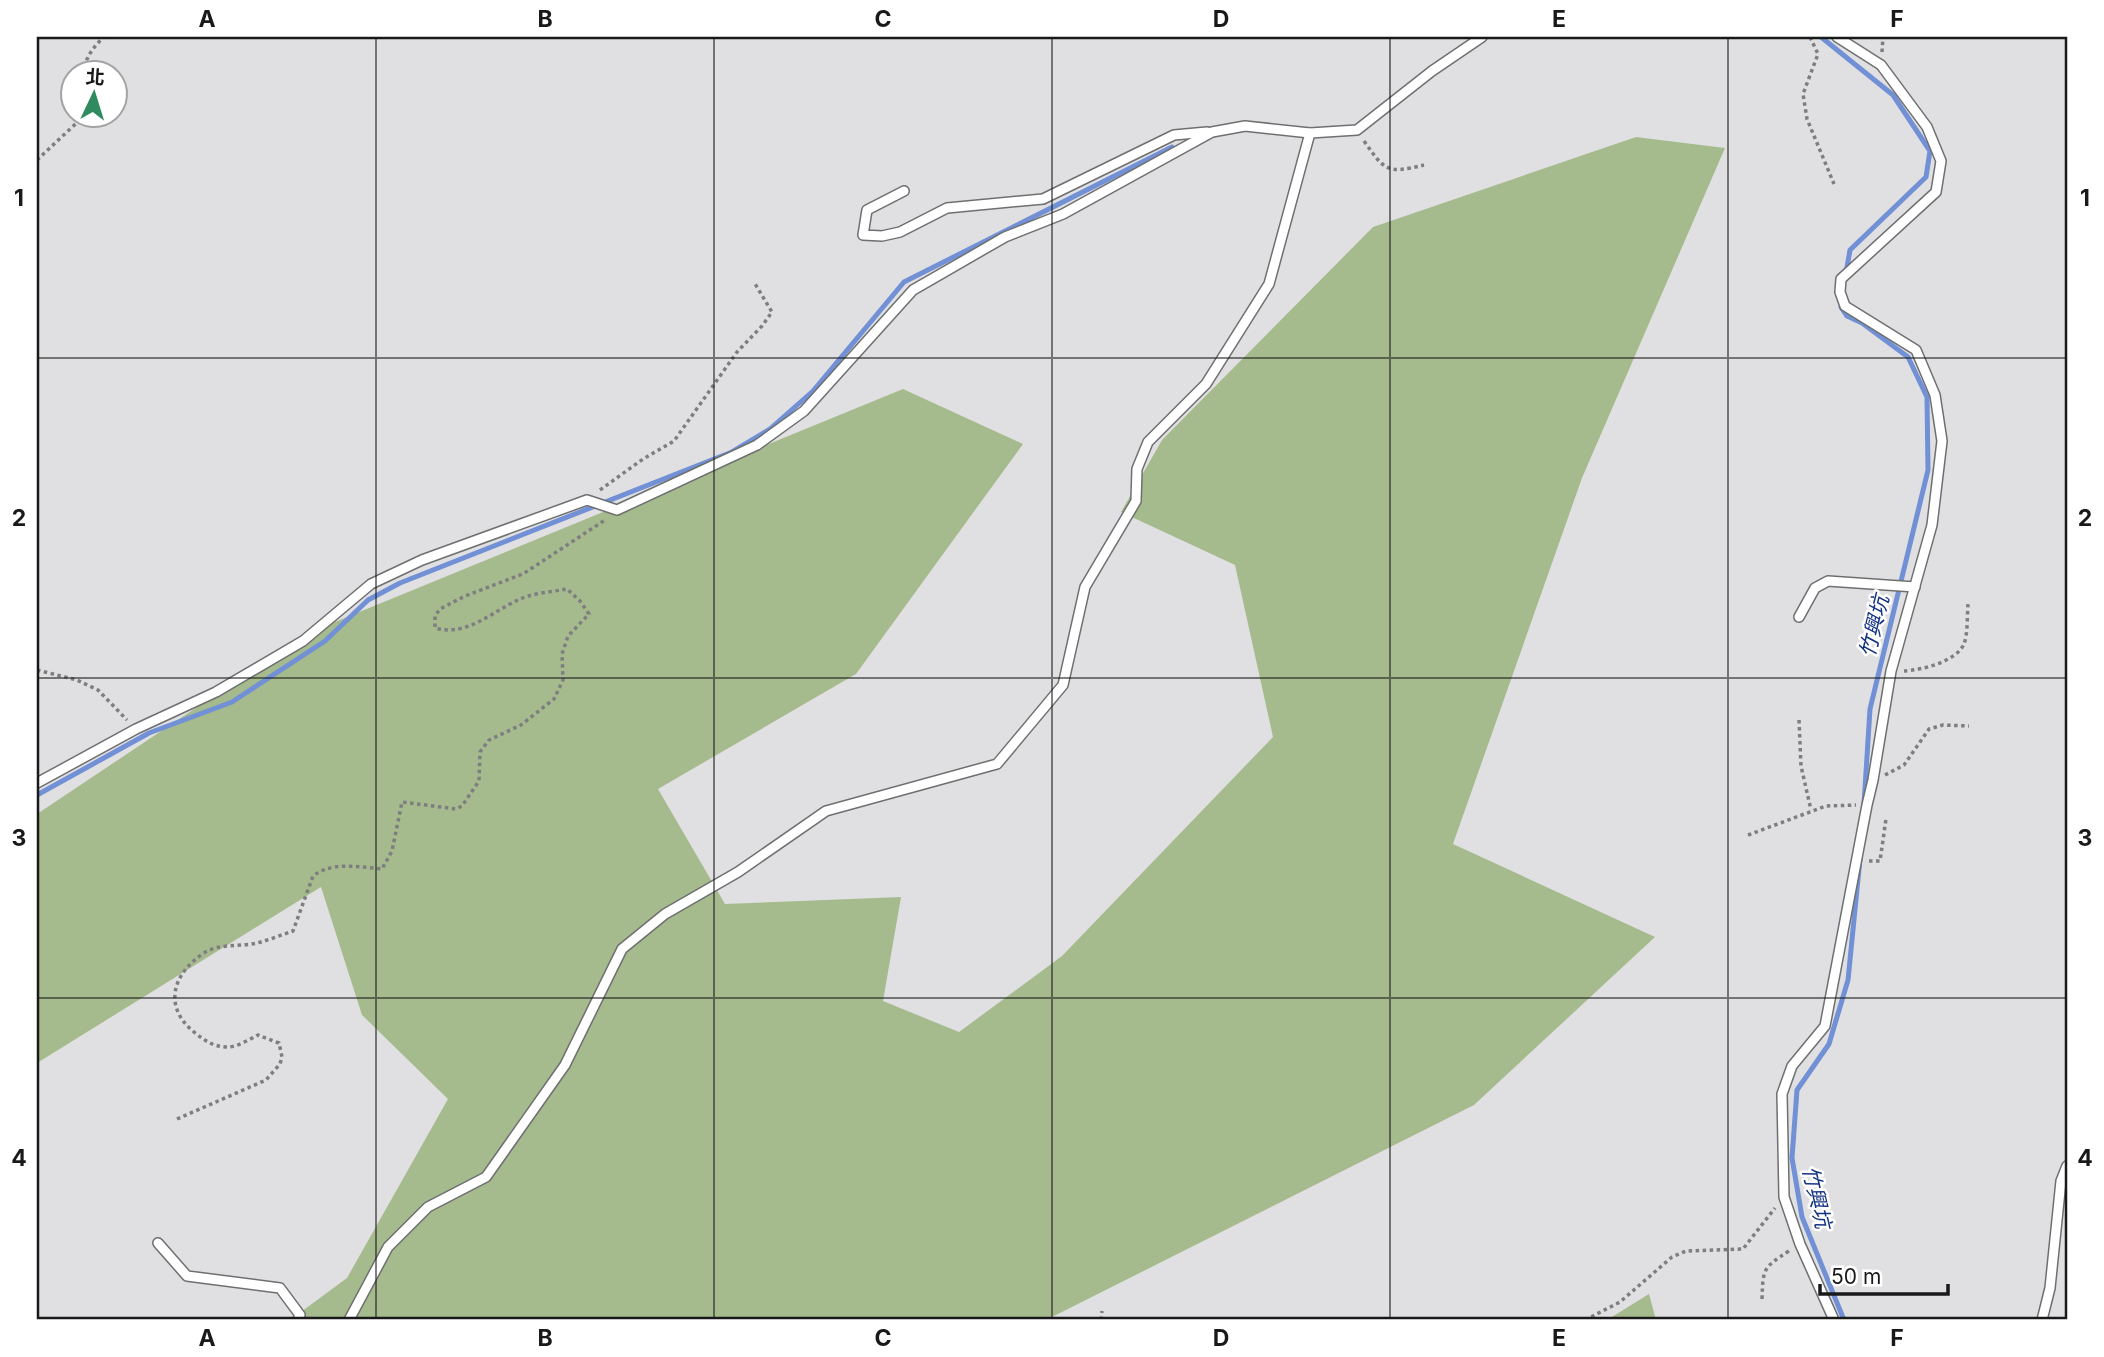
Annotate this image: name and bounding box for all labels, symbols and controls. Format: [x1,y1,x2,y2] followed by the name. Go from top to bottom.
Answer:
[198,5,216,33] text: A
[537,5,553,33] text: B
[874,5,892,33] text: C
[1213,5,1229,33] text: D
[1552,5,1566,33] text: E
[1890,5,1904,33] text: F
[60,60,130,130] north arrow
[85,65,105,90] text: 北
[14,184,24,212] text: 1
[2080,184,2090,212] text: 1
[12,504,26,532] text: 2
[2078,504,2092,532] text: 2
[1854,590,1894,660] water label: 竹興坑
[12,824,26,852] text: 3
[2078,824,2092,852] text: 3
[11,1144,27,1172] text: 4
[2077,1144,2093,1172] text: 4
[1798,1163,1837,1233] water label: 竹興坑
[1820,1252,1948,1296] scale bar
[1831,1264,1881,1289] text: 50 m
[198,1324,216,1352] text: A
[537,1324,553,1352] text: B
[874,1324,892,1352] text: C
[1213,1324,1229,1352] text: D
[1552,1324,1566,1352] text: E
[1890,1324,1904,1352] text: F

